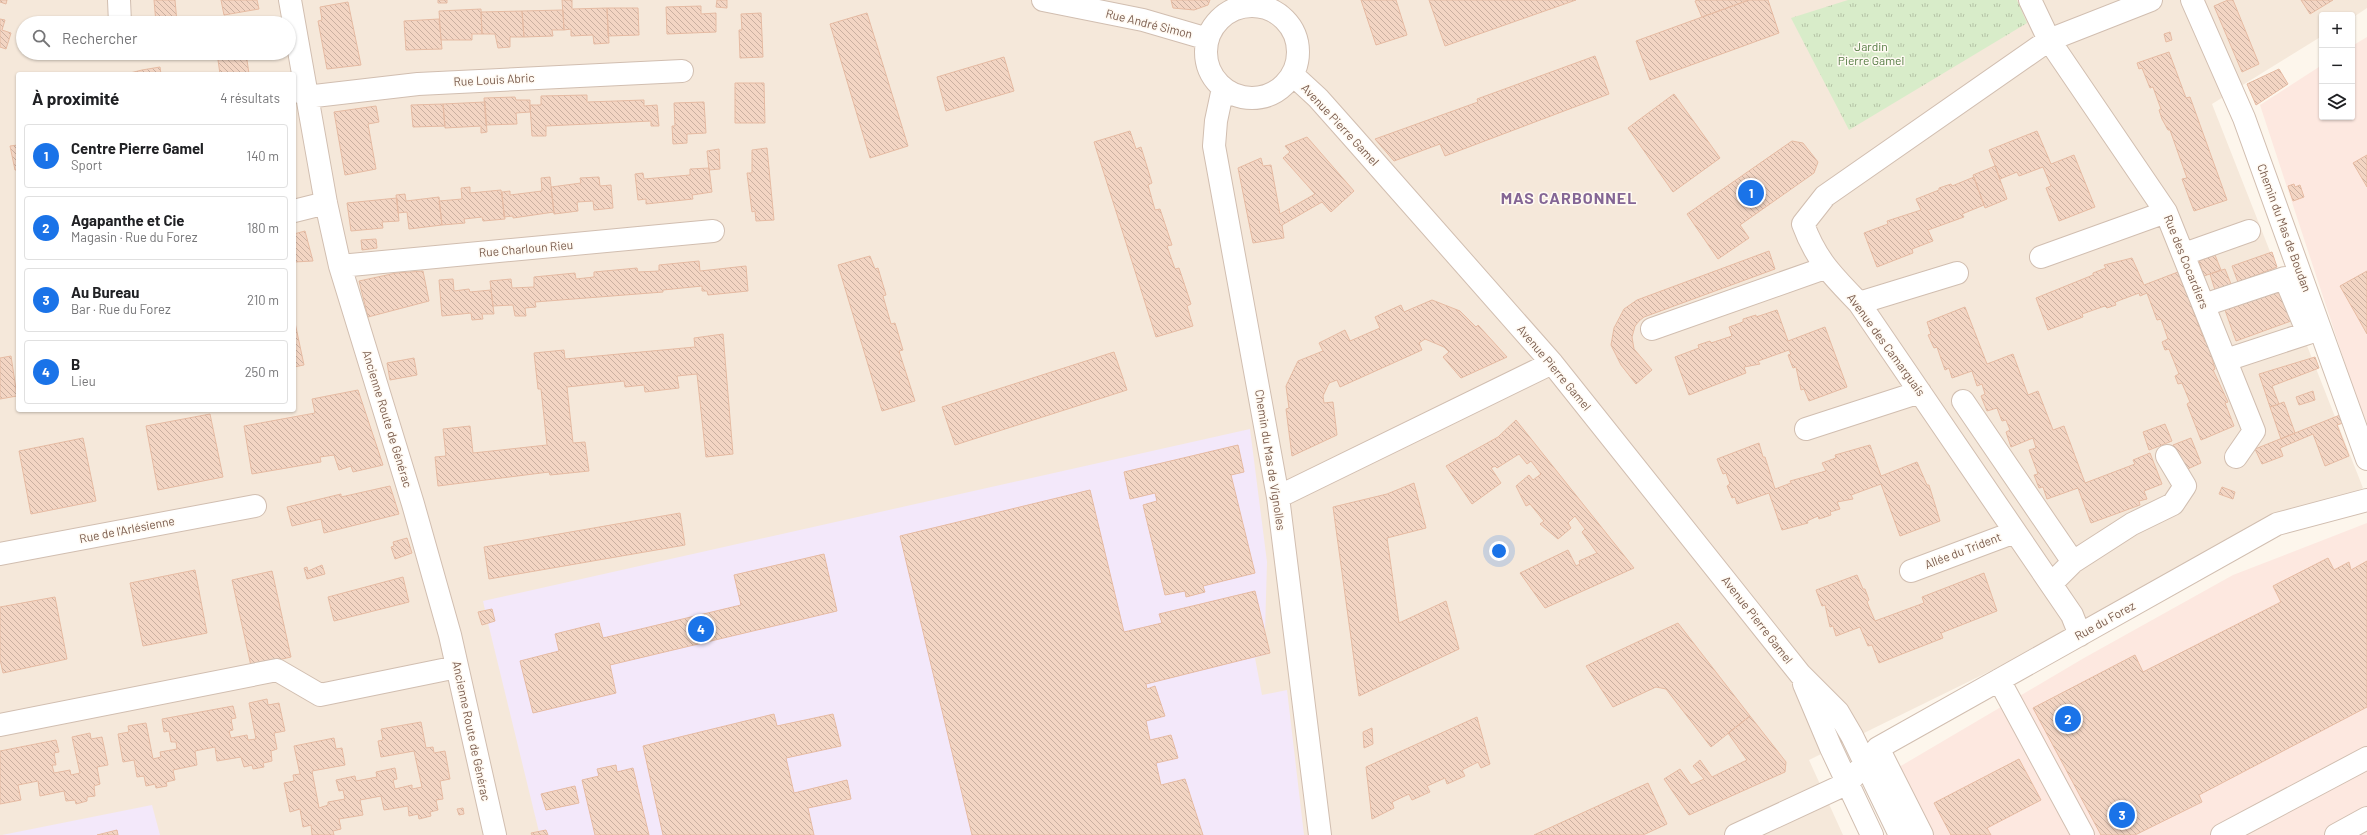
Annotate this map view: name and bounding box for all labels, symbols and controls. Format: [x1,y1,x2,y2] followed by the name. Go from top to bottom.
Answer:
[1104,5,1194,41] street label: Rue André Simon
[2319,12,2355,120] map controls
[2319,12,2355,48] button: +
[16,16,296,60] search box
[30,27,52,49] icon: search
[62,29,138,47] text: Rechercher
[1838,39,1904,67] park label: Jardin Pierre Gamel
[2319,48,2355,84] button: −
[453,70,535,88] street label: Rue Louis Abric
[1299,80,1382,168] street label: Avenue Pierre Gamel
[2319,84,2355,120] button: layers
[32,88,119,108] text: À proximité
[220,90,280,106] text: 4 résultats
[71,139,204,157] text: Centre Pierre Gamel
[44,148,48,164] text: 1
[247,148,279,164] text: 140 m
[71,157,102,173] text: Sport
[2255,162,2315,294] street label: Chemin du Mas de Boudan
[1738,178,1764,208] pin: 1
[1501,188,1637,207] district label: MAS CARBONNEL
[71,211,185,229] text: Agapanthe et Cie
[2162,213,2212,311] street label: Rue des Cocardiers
[42,220,50,236] text: 2
[247,220,279,236] text: 180 m
[71,229,198,245] text: Magasin · Rue du Forez
[478,237,574,259] street label: Rue Charloun Rieu
[71,283,139,301] text: Au Bureau
[1845,291,1929,398] street label: Avenue des Camarguais
[42,292,50,308] text: 3
[247,292,279,308] text: 210 m
[71,301,171,317] text: Bar · Rue du Forez
[1515,322,1595,413] street label: Avenue Pierre Gamel
[360,348,416,489] street label: Ancienne Route de Générac
[71,355,80,373] text: B
[42,364,50,380] text: 4
[245,364,279,380] text: 250 m
[71,373,96,389] text: Lieu
[1253,388,1289,532] street label: Chemin du Mas de Vignolles
[78,513,176,545] street label: Rue de l'Arlésienne
[1922,529,2003,571] street label: Allée du Trident
[1489,541,1509,561] your location
[1719,573,1796,666] street label: Avenue Pierre Gamel
[2072,598,2137,642] street label: Rue du Forez
[688,614,714,644] pin: 4
[450,659,494,802] street label: Ancienne Route de Générac
[2055,704,2081,734] pin: 2
[2109,800,2135,830] pin: 3

